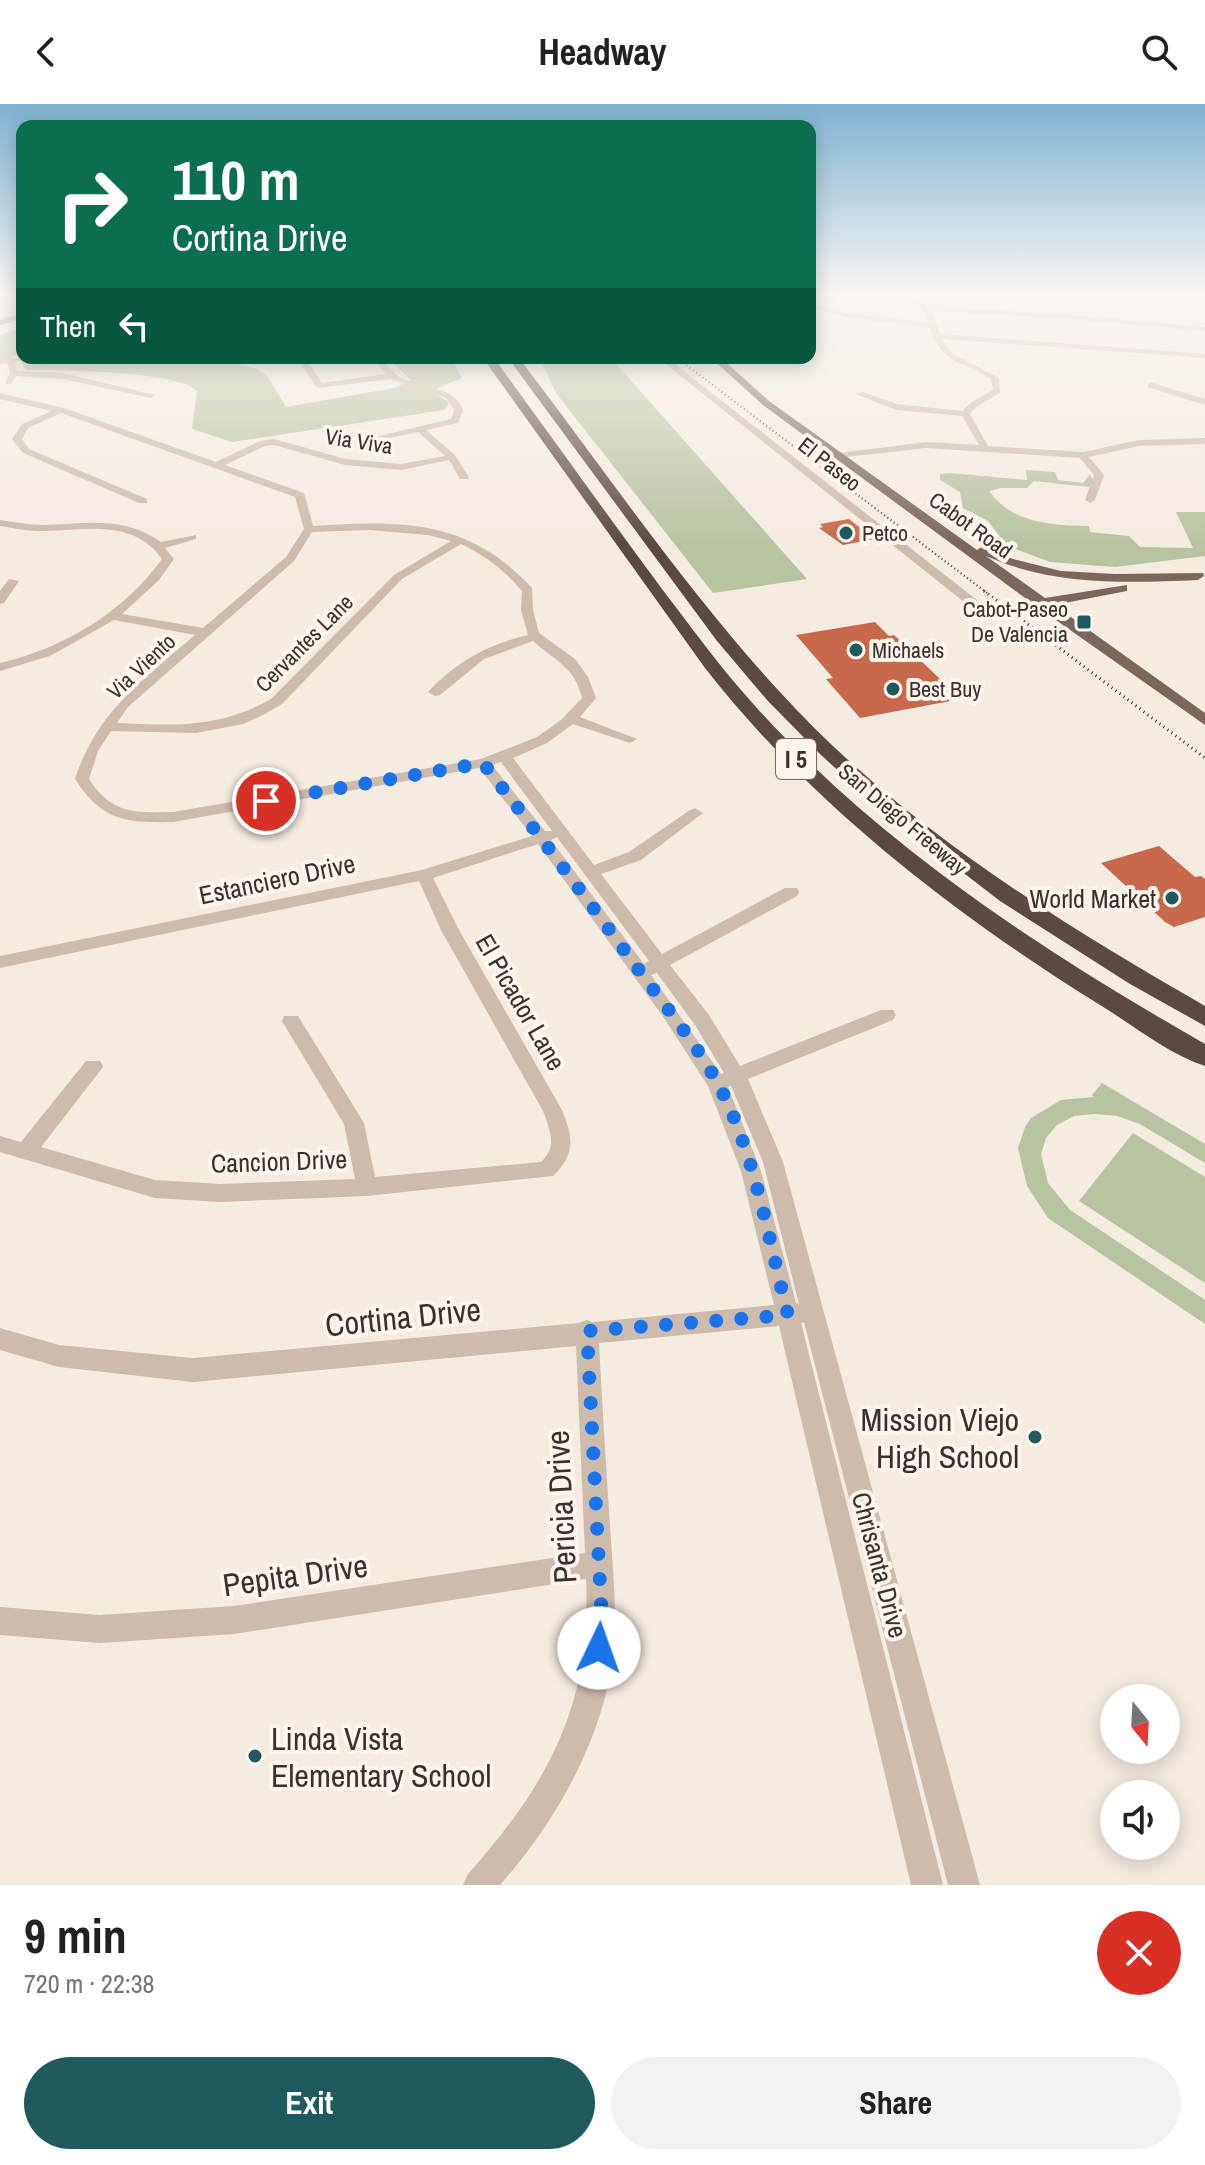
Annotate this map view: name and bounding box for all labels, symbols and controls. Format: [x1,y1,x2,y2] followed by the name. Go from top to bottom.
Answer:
[539,28,666,76] text: Headway
[24,30,68,74] icon: back
[1137,30,1181,74] icon: search
[172,142,300,217] text: 110 m
[40,152,144,256] icon: right
[172,214,348,262] text: Cortina Drive
[112,304,156,348] icon: left
[40,306,96,346] text: Then
[323,421,395,461] street label: Via Viva
[792,430,868,498] street label: El Paseo
[923,485,1019,565] street label: Cabot Road
[862,518,908,548] place label: Petco
[837,524,855,542] marker: Petco
[248,587,360,699] street label: Cervantes Lane
[963,594,1068,649] place label: Cabot-Paseo De Valencia
[1075,613,1093,631] marker: Cabot-Paseo De Valencia
[100,627,182,705] street label: Via Viento
[872,635,944,665] place label: Michaels
[847,641,865,659] marker: Michaels
[909,674,981,704] place label: Best Buy
[884,680,902,698] marker: Best Buy
[776,739,816,779] road number: I 5
[832,756,974,882] street label: San Diego Freeway
[232,767,300,835] pin
[244,779,288,823] icon: arrive
[196,845,358,913] street label: Estanciero Drive
[1030,881,1156,916] place label: World Market
[1163,889,1181,907] marker: World Market
[468,928,574,1076] street label: El Picador Lane
[210,1141,348,1181] street label: Cancion Drive
[323,1287,483,1347] street label: Cortina Drive
[860,1398,1019,1478] place label: Mission Viejo High School
[1026,1428,1044,1446] marker: Mission Viejo High School
[536,1429,586,1585] street label: Pericia Drive
[844,1488,916,1642] street label: Chrisanta Drive
[220,1544,370,1606] street label: Pepita Drive
[557,1606,641,1690] position arrow
[1100,1684,1180,1764] north arrow
[1100,1684,1180,1860] map controls
[271,1717,491,1797] place label: Linda Vista Elementary School
[246,1747,264,1765] marker: Linda Vista Elementary School
[1100,1780,1180,1860] button: sound
[24,1903,127,1968] text: 9 min
[1097,1911,1181,1995] button: close
[24,1966,154,2001] text: 720 m · 22:38
[24,2057,595,2149] button: Exit
[611,2057,1181,2149] button: Share

